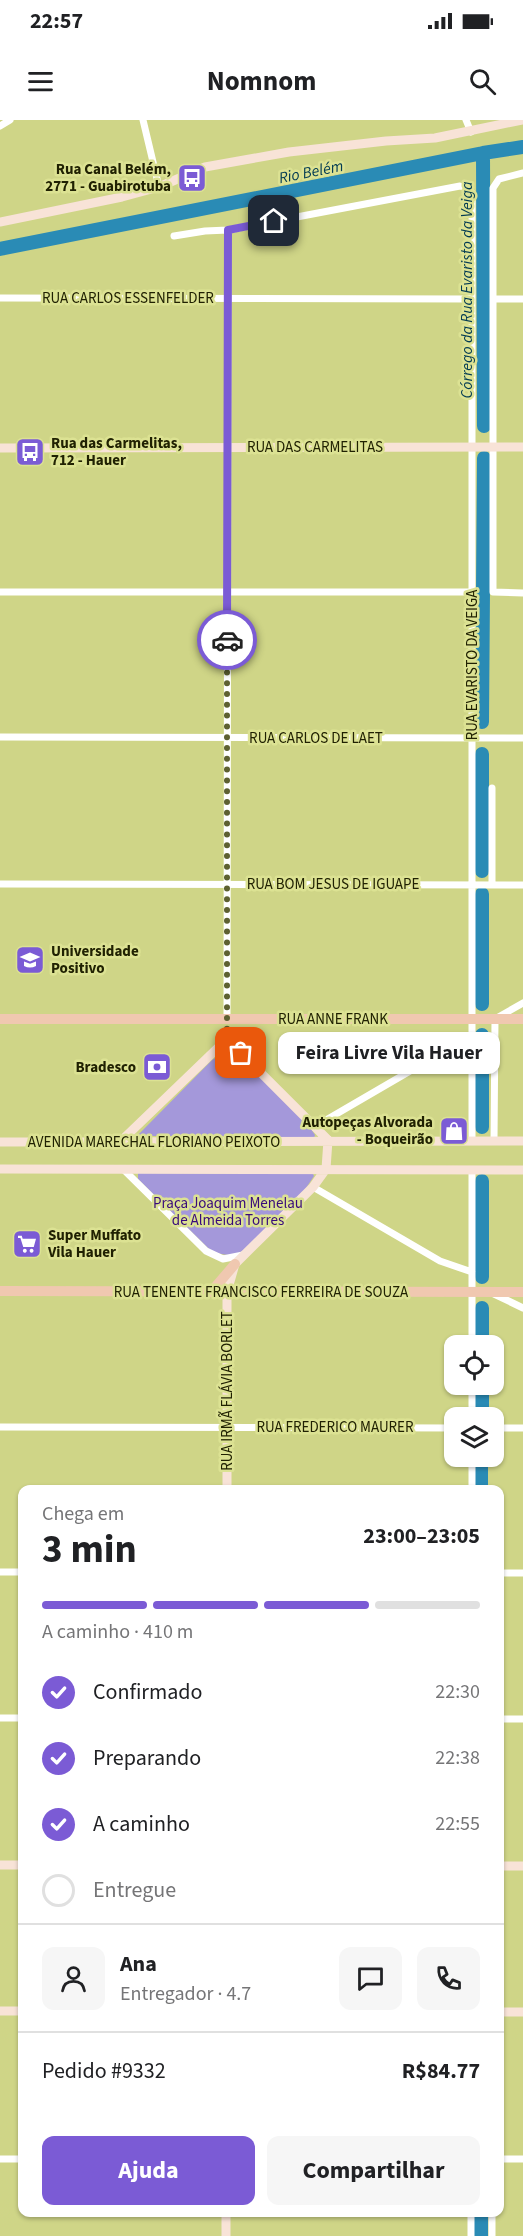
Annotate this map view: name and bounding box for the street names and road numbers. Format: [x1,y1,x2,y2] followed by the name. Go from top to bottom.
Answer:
[42,288,214,309] street label: RUA CARLOS ESSENFELDER
[247,437,383,458] street label: RUA DAS CARMELITAS
[462,589,483,740] street label: RUA EVARISTO DA VEIGA
[249,728,383,749] street label: RUA CARLOS DE LAET
[247,874,419,895] street label: RUA BOM JESUS DE IGUAPE
[278,1009,388,1030] street label: RUA ANNE FRANK
[28,1132,280,1153] street label: AVENIDA MARECHAL FLORIANO PEIXOTO
[114,1282,409,1303] street label: RUA TENENTE FRANCISCO FERREIRA DE SOUZA
[217,1311,238,1471] street label: RUA IRMÃ FLÁVIA BORLET
[256,1417,414,1438] street label: RUA FREDERICO MAURER

